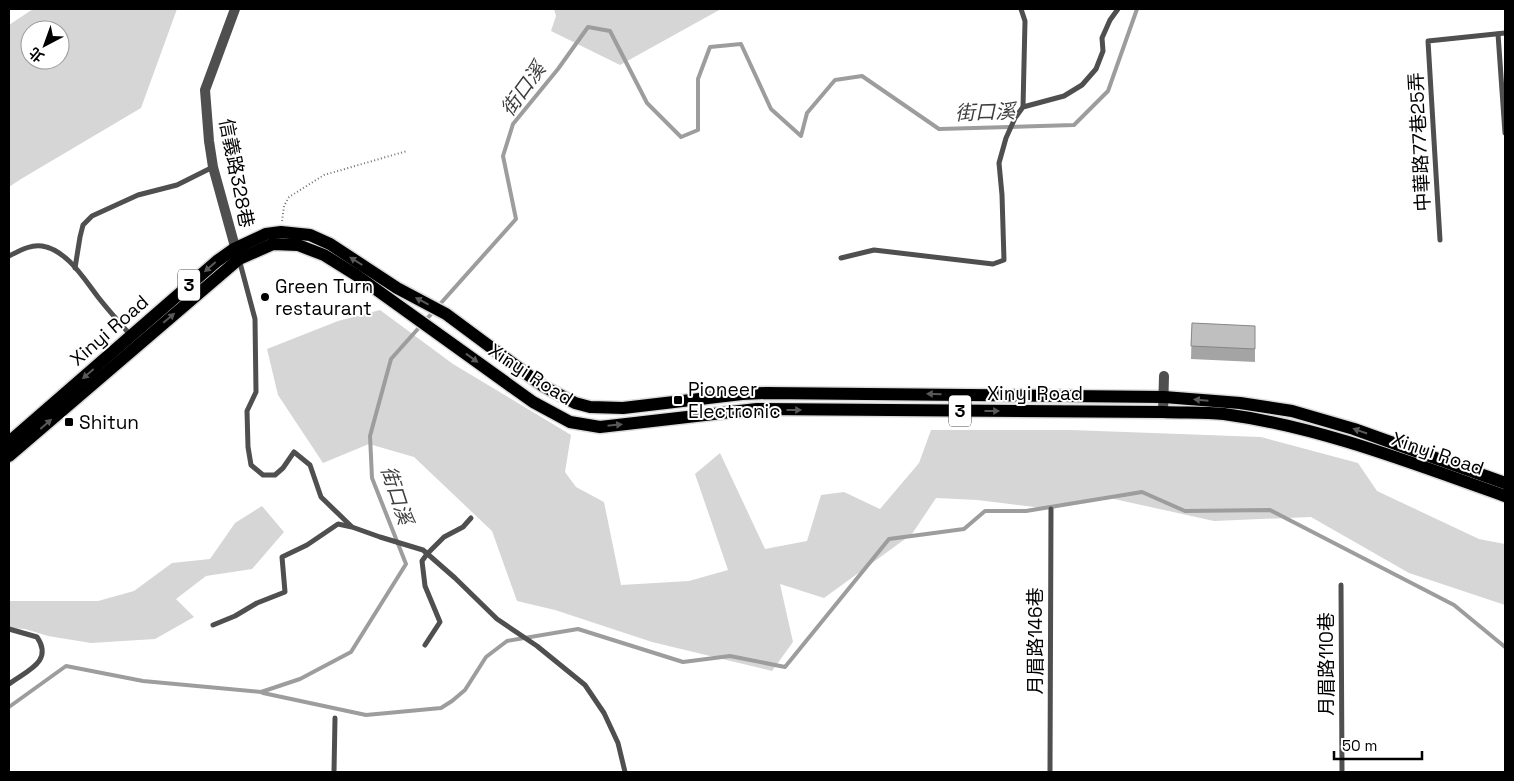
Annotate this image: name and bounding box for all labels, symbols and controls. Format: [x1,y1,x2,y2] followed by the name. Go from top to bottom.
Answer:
[20,20,70,70] north arrow
[25,43,48,66] text: 北
[495,55,553,121] water label: 街口溪
[1403,72,1436,212] street label: 中華路77巷25弄
[955,98,1018,126] water label: 街口溪
[214,116,259,230] street label: 信義路328巷
[350,256,363,266] one-way arrow
[205,261,217,273] one-way arrow
[178,270,200,300] road number: 3
[275,274,373,321] place label: Green Turn restaurant
[65,289,154,371] street label: Xinyi Road
[259,291,271,303] marker: Green Turn restaurant
[415,297,429,305] one-way arrow
[163,313,175,324] one-way arrow
[484,338,578,411] street label: Xinyi Road
[465,353,479,363] one-way arrow
[82,368,95,379] one-way arrow
[688,377,781,424] place label: Pioneer Electronic
[987,381,1083,406] street label: Xinyi Road
[926,390,942,398] one-way arrow
[672,394,684,406] marker: Pioneer Electronic
[1193,395,1209,403] one-way arrow
[949,396,971,426] road number: 3
[786,406,802,414] one-way arrow
[984,407,1000,415] one-way arrow
[79,410,139,435] place label: Shitun
[63,416,75,428] marker: Shitun
[39,418,51,430] one-way arrow
[607,421,623,429] one-way arrow
[1388,426,1487,481] street label: Xinyi Road
[1353,427,1368,435] one-way arrow
[375,462,420,530] water label: 街口溪
[1023,587,1048,695] street label: 月眉路146巷
[1314,612,1339,716] street label: 月眉路110巷
[1334,728,1422,760] scale bar
[1342,736,1377,755] text: 50 m

